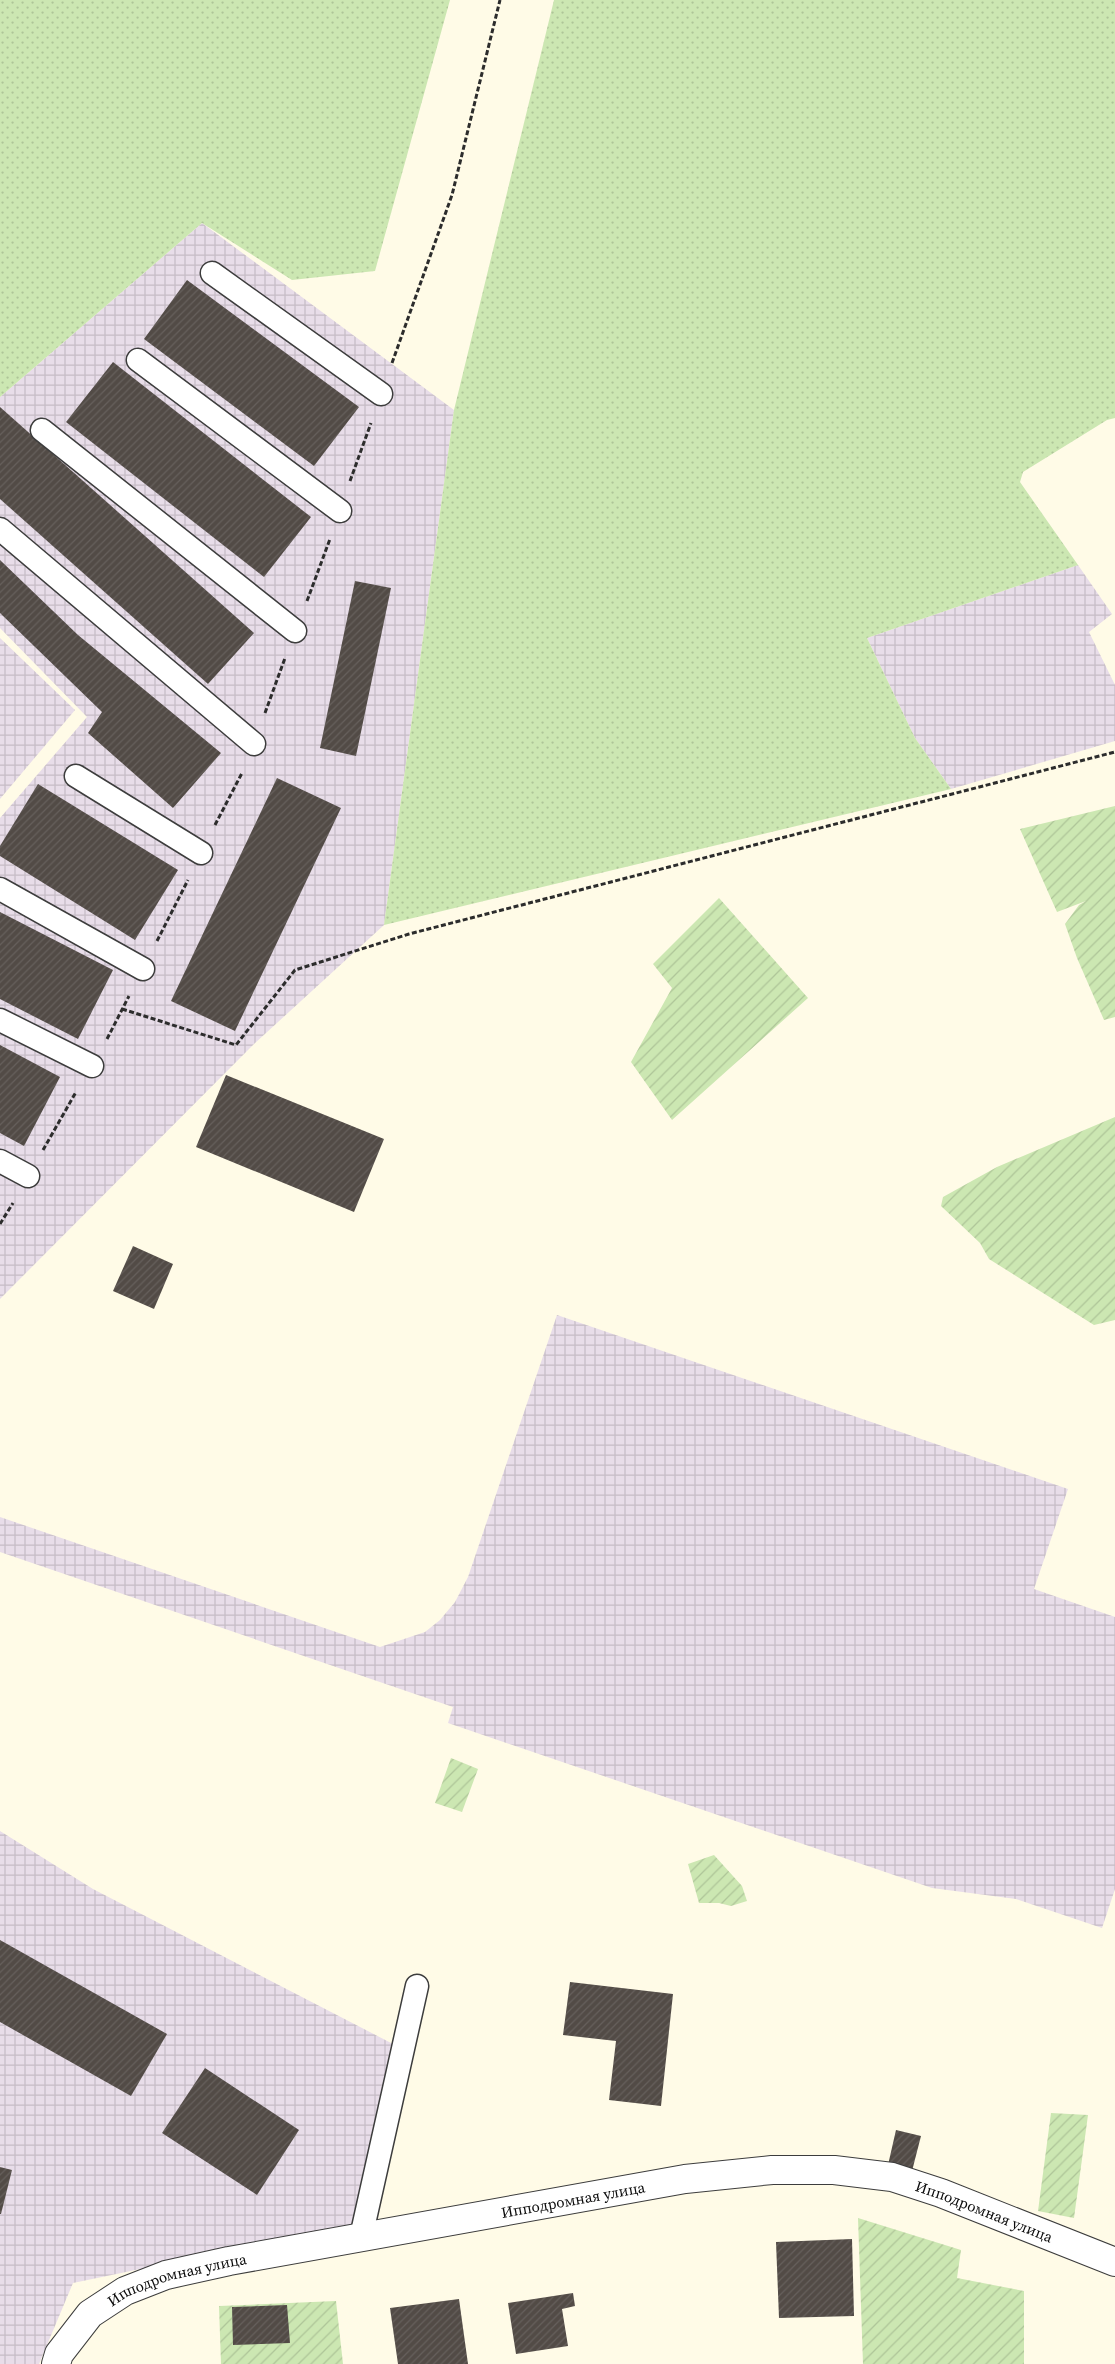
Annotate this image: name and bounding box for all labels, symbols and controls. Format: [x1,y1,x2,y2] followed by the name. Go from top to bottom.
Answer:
[913,2175,1057,2247] street label: Ипподромная улица
[499,2176,647,2222] street label: Ипподромная улица
[103,2248,248,2311] street label: Ипподромная улица

